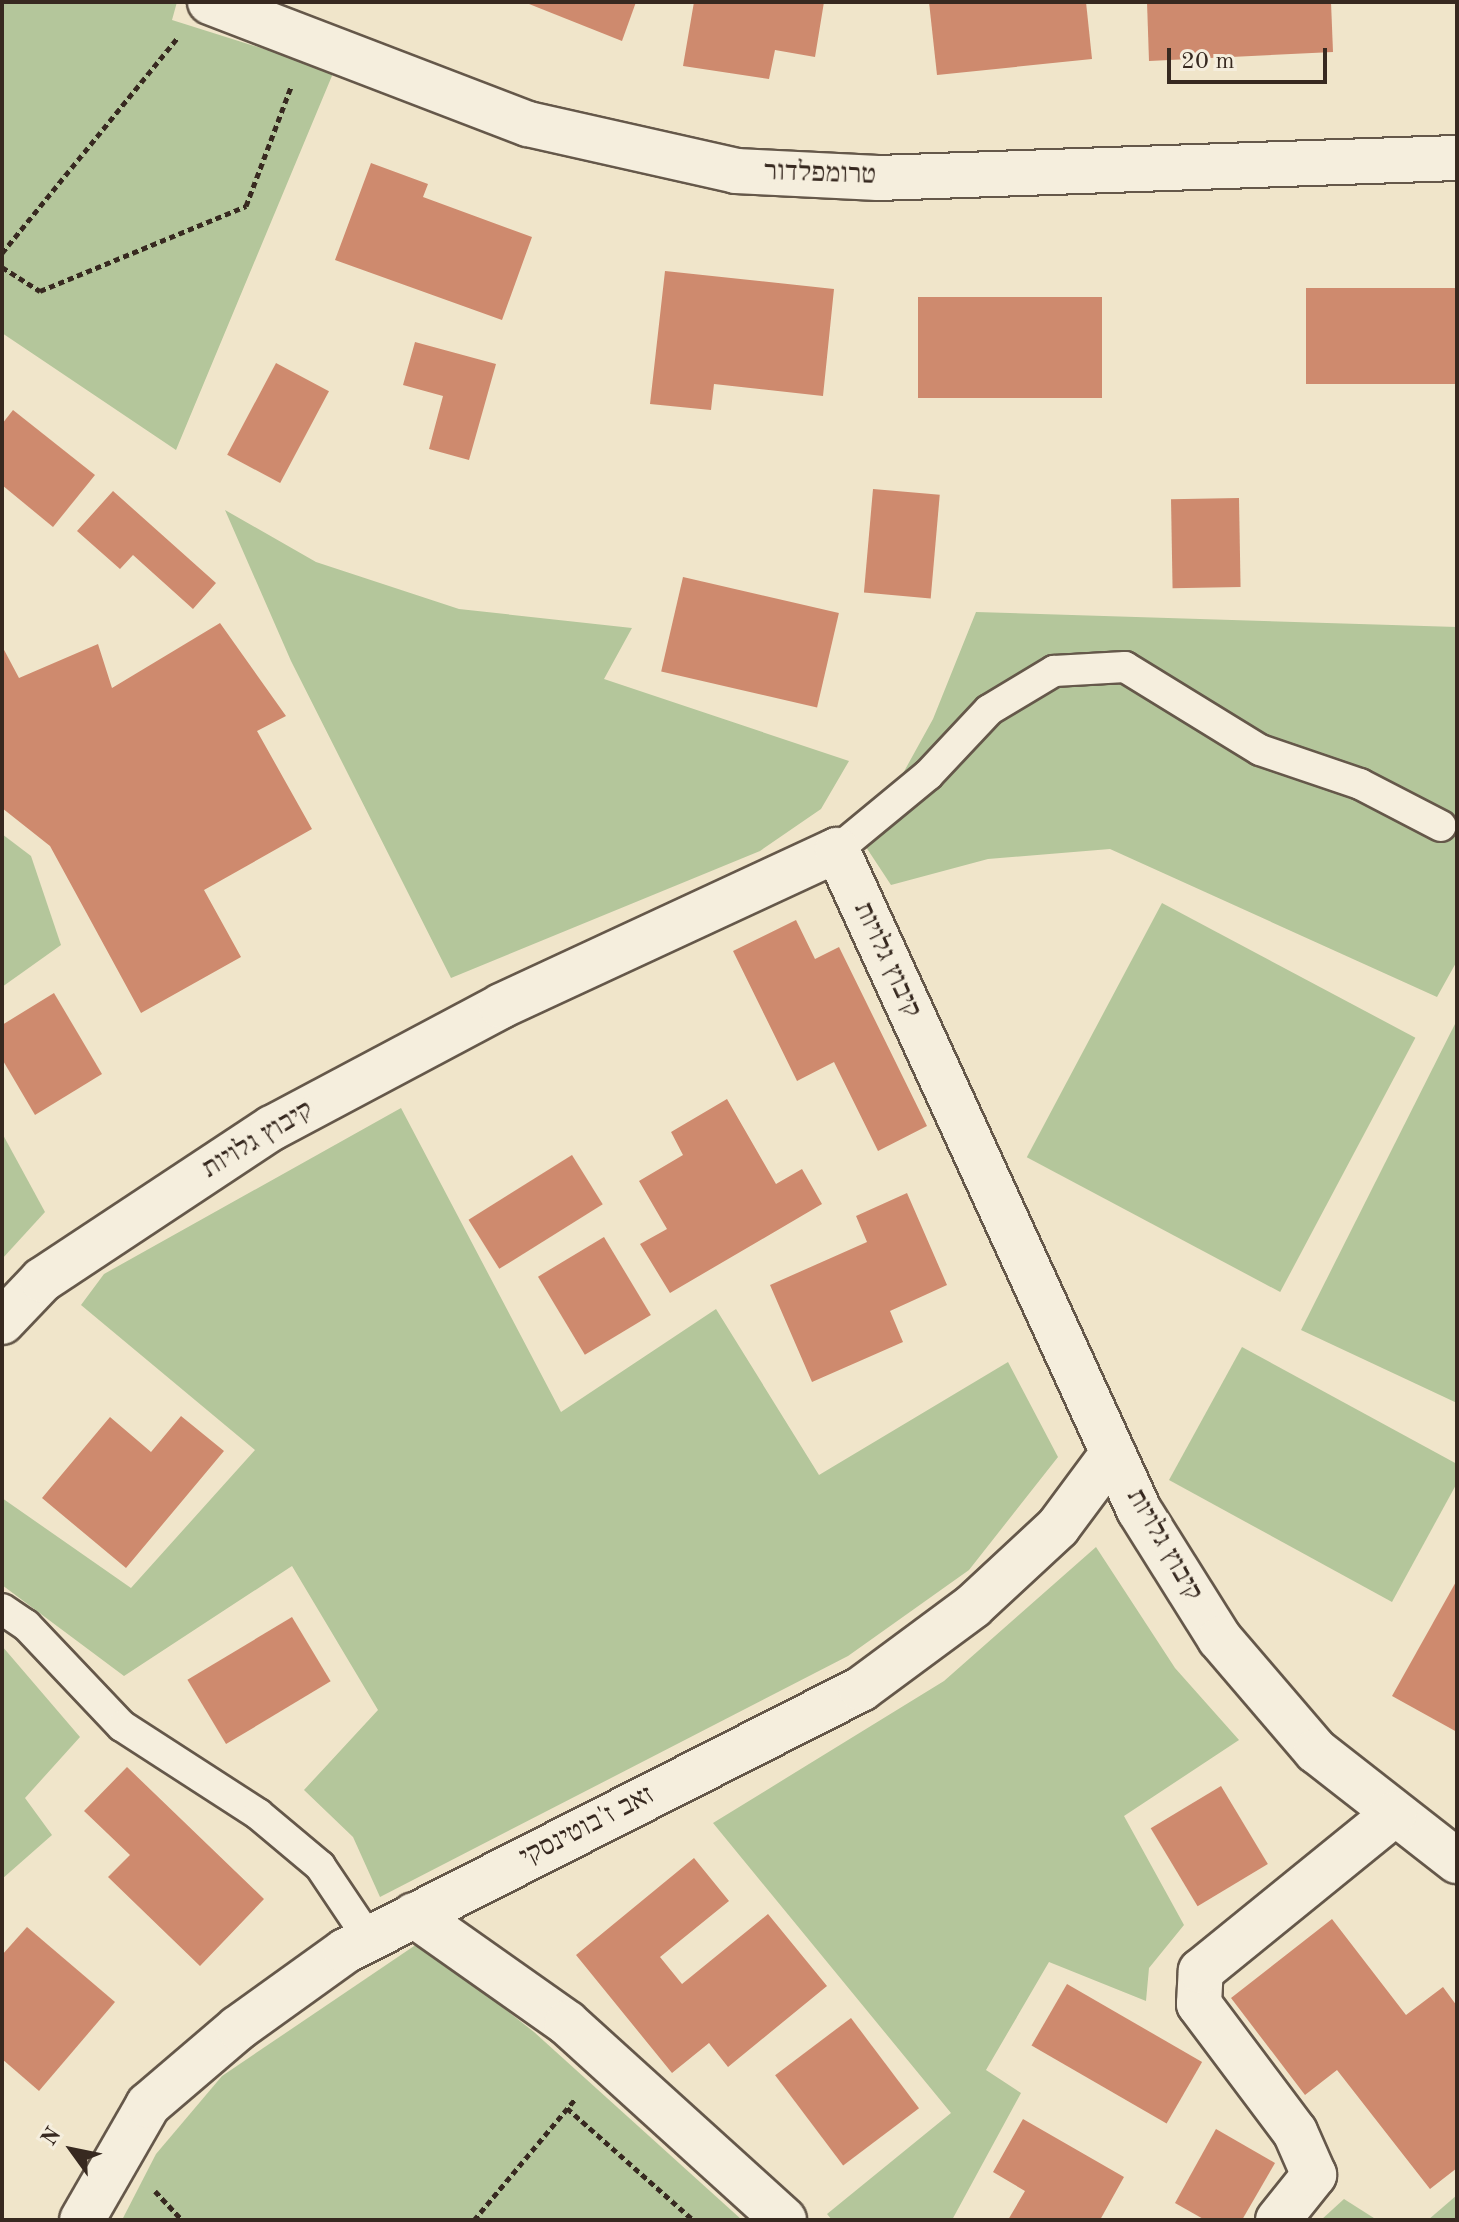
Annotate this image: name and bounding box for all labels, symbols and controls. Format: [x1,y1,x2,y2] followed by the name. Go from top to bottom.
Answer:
[1171,32,1331,82] scale bar
[1181,50,1235,74] text: 20 m
[763,155,877,193] street label: טרומפלדור
[846,897,928,1023] street label: קיבוץ גלויות
[196,1094,320,1186] street label: קיבוץ גלויות
[1118,1483,1210,1607] street label: קיבוץ גלויות
[515,1779,659,1875] street label: זאב ז'בוטינסקי
[32,2110,112,2190] north arrow
[38,2124,66,2150] text: N

